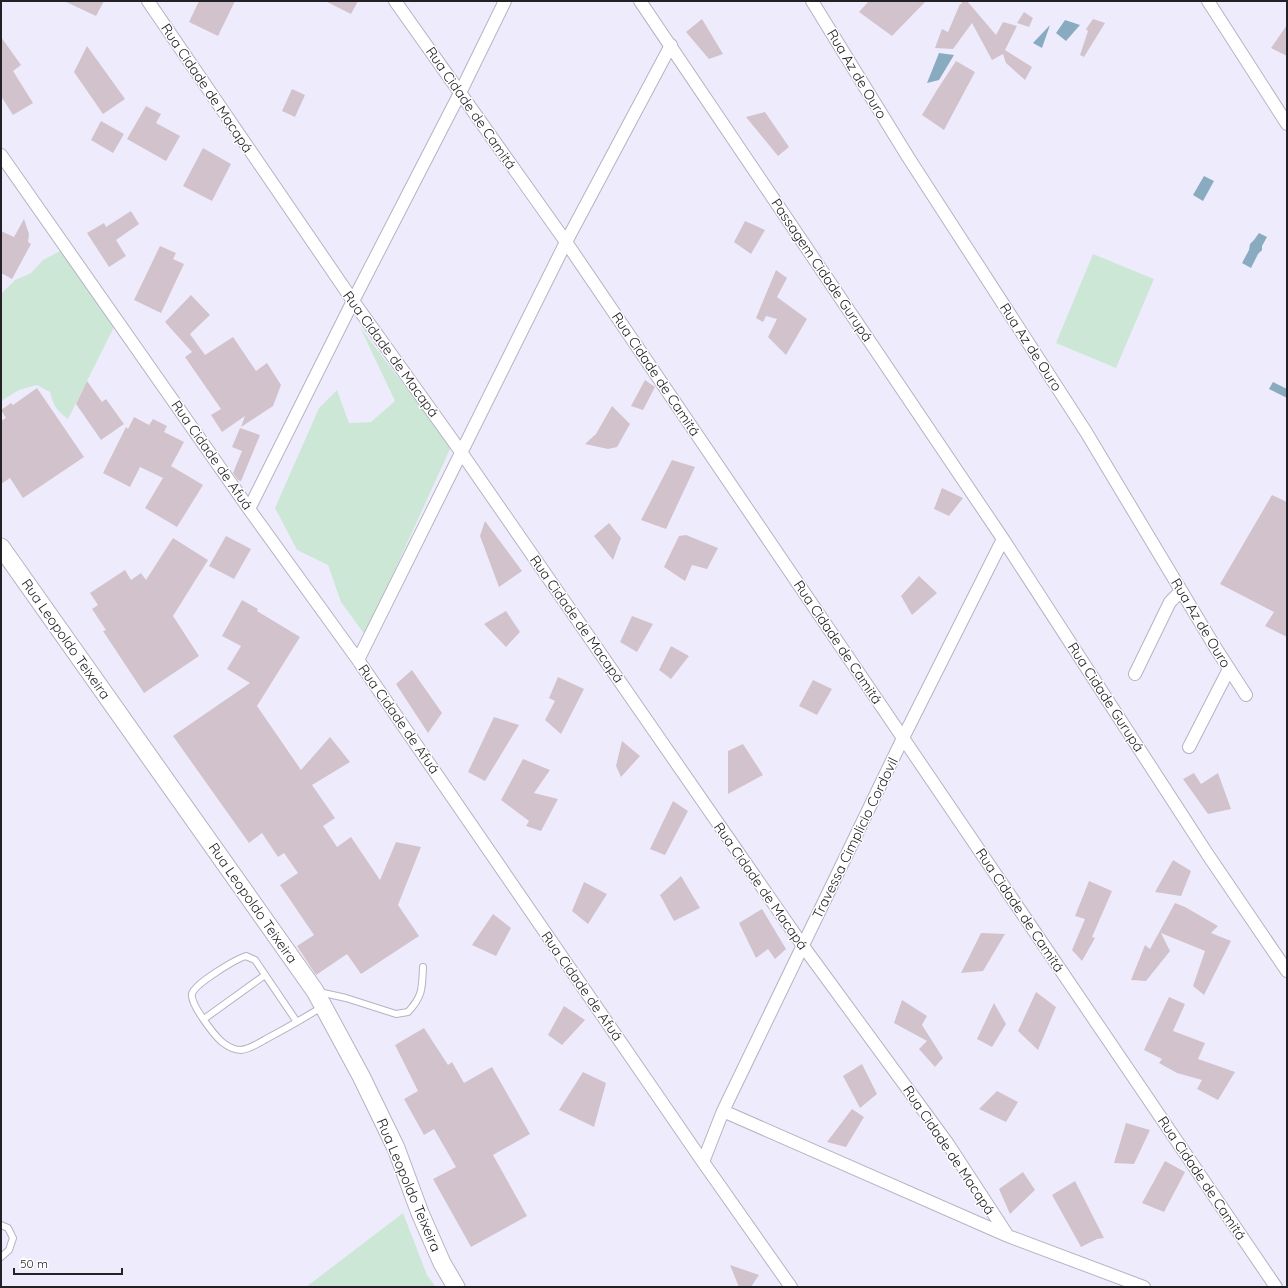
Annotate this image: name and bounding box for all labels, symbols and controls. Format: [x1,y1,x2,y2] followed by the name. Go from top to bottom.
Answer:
[157,20,257,156] street label: Rua Cidade de Macapá
[823,26,891,122] street label: Rua Az de Ouro
[422,43,520,173] street label: Rua Cidade de Camitá
[767,195,877,345] street label: Passagem Cidade Gurupá
[339,287,443,421] street label: Rua Cidade de Macapá
[996,300,1066,394] street label: Rua Az de Ouro
[608,309,704,439] street label: Rua Cidade de Camitá
[167,397,257,513] street label: Rua Cidade de Afuá
[526,552,628,686] street label: Rua Cidade de Macapá
[18,575,114,703] street label: Rua Leopoldo Teixeira
[1167,575,1235,671] street label: Rua Az de Ouro
[790,577,886,707] street label: Rua Cidade de Camitá
[1064,639,1148,755] street label: Rua Cidade Gurupá
[354,661,444,777] street label: Rua Cidade de Afuá
[808,754,902,922] street label: Travessa Cimplicio Cordovil
[710,819,812,953] street label: Rua Cidade de Macapá
[205,839,301,967] street label: Rua Leopoldo Teixeira
[972,845,1068,975] street label: Rua Cidade de Camitá
[537,928,627,1044] street label: Rua Cidade de Afuá
[899,1082,999,1218] street label: Rua Cidade de Macapá
[1154,1113,1250,1243] street label: Rua Cidade de Camitá
[373,1116,445,1254] street label: Rua Leopoldo Teixeira
[14,1250,122,1276] scale bar
[20,1256,48,1271] text: 50 m

